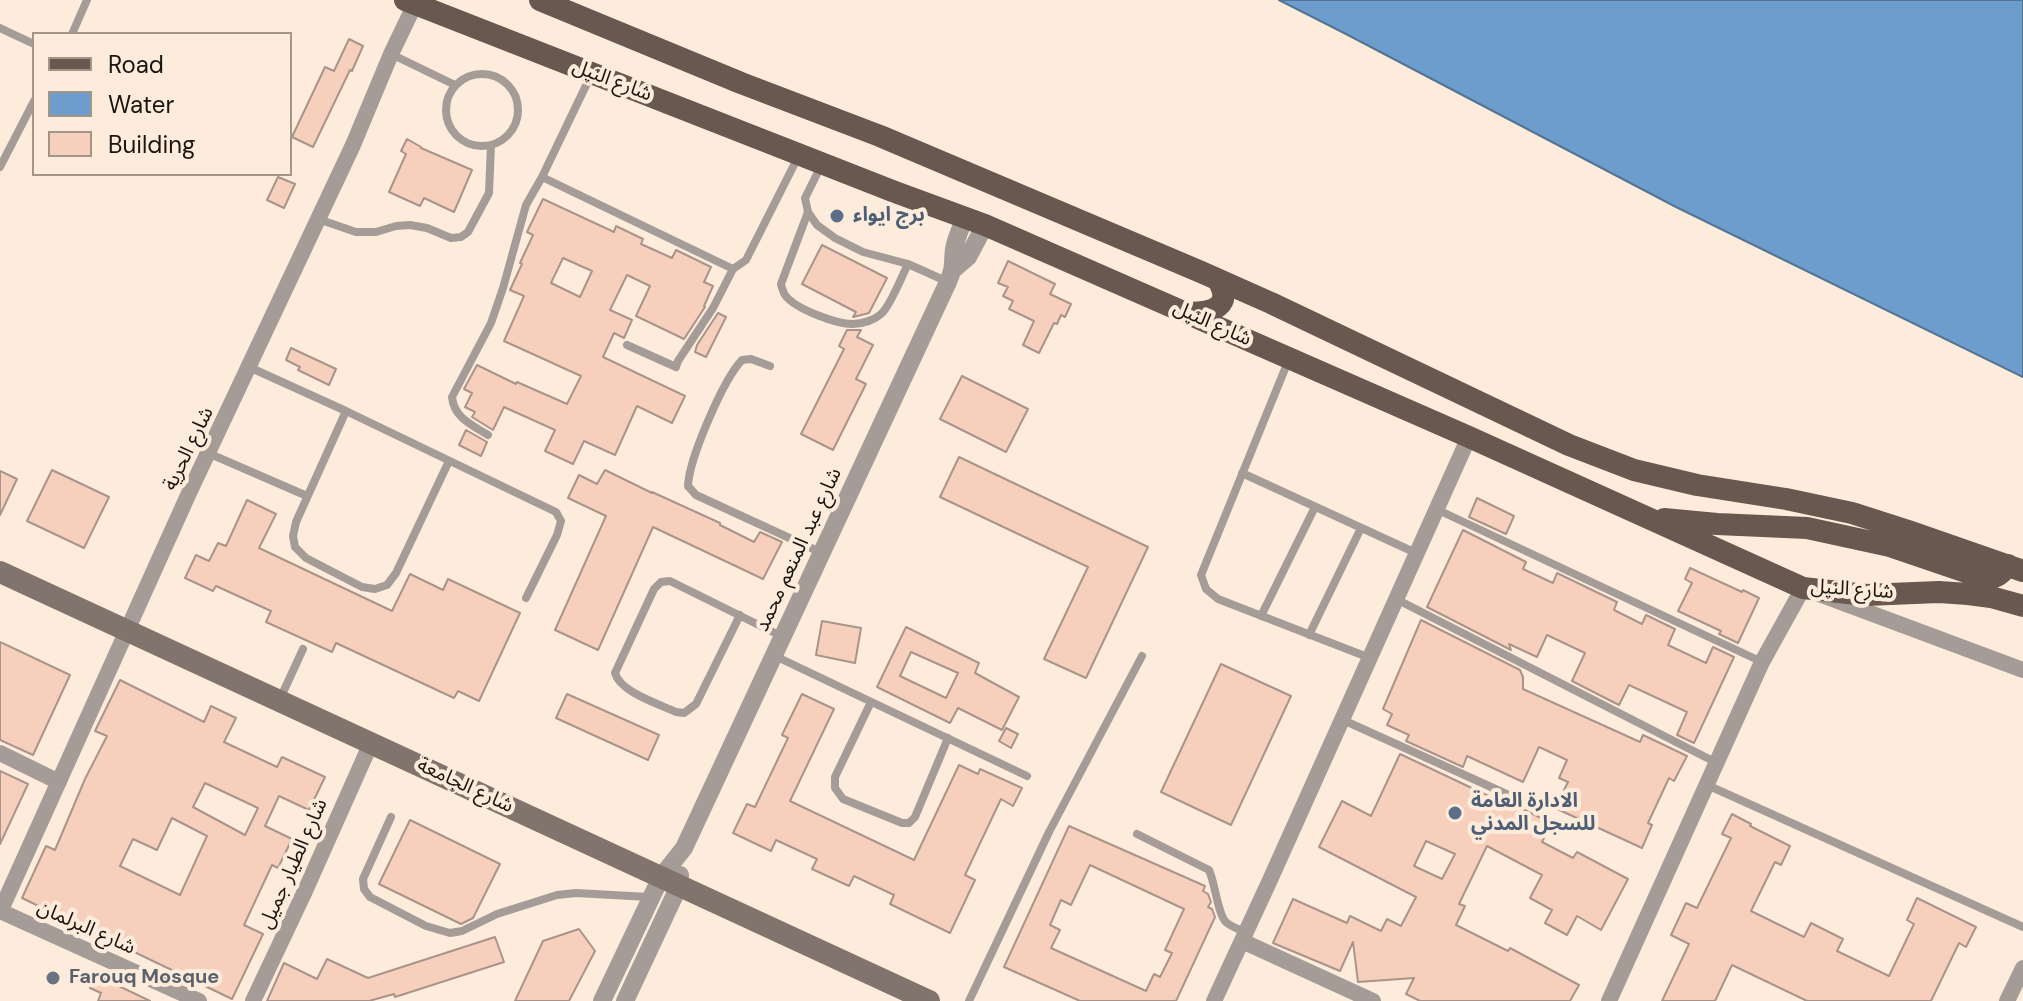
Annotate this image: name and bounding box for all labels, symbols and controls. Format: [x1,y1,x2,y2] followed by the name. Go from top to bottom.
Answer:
[32,32,292,176] legend
[108,49,164,80] text: Road
[569,55,655,107] street label: شارع النيل
[108,89,174,120] text: Water
[108,129,195,160] text: Building
[853,204,925,228] place label: برج ايواء
[828,207,846,225] marker: برج ايواء
[1169,296,1255,352] street label: شارع النيل
[158,403,220,495] street label: شارع الحرية
[751,464,847,636] street label: شارع عبد المنعم محمد
[1810,575,1894,605] street label: شارع النيل
[413,753,517,819] street label: شارع الجامعة
[1471,790,1595,837] place label: الادارة العامة للسجل المدني
[255,795,333,933] street label: شارع الطيار جميل
[1446,804,1464,822] marker: الادارة العامة للسجل المدني
[33,896,139,960] street label: شارع البرلمان
[69,966,219,990] place label: Farouq Mosque
[44,969,62,987] marker: Farouq Mosque

